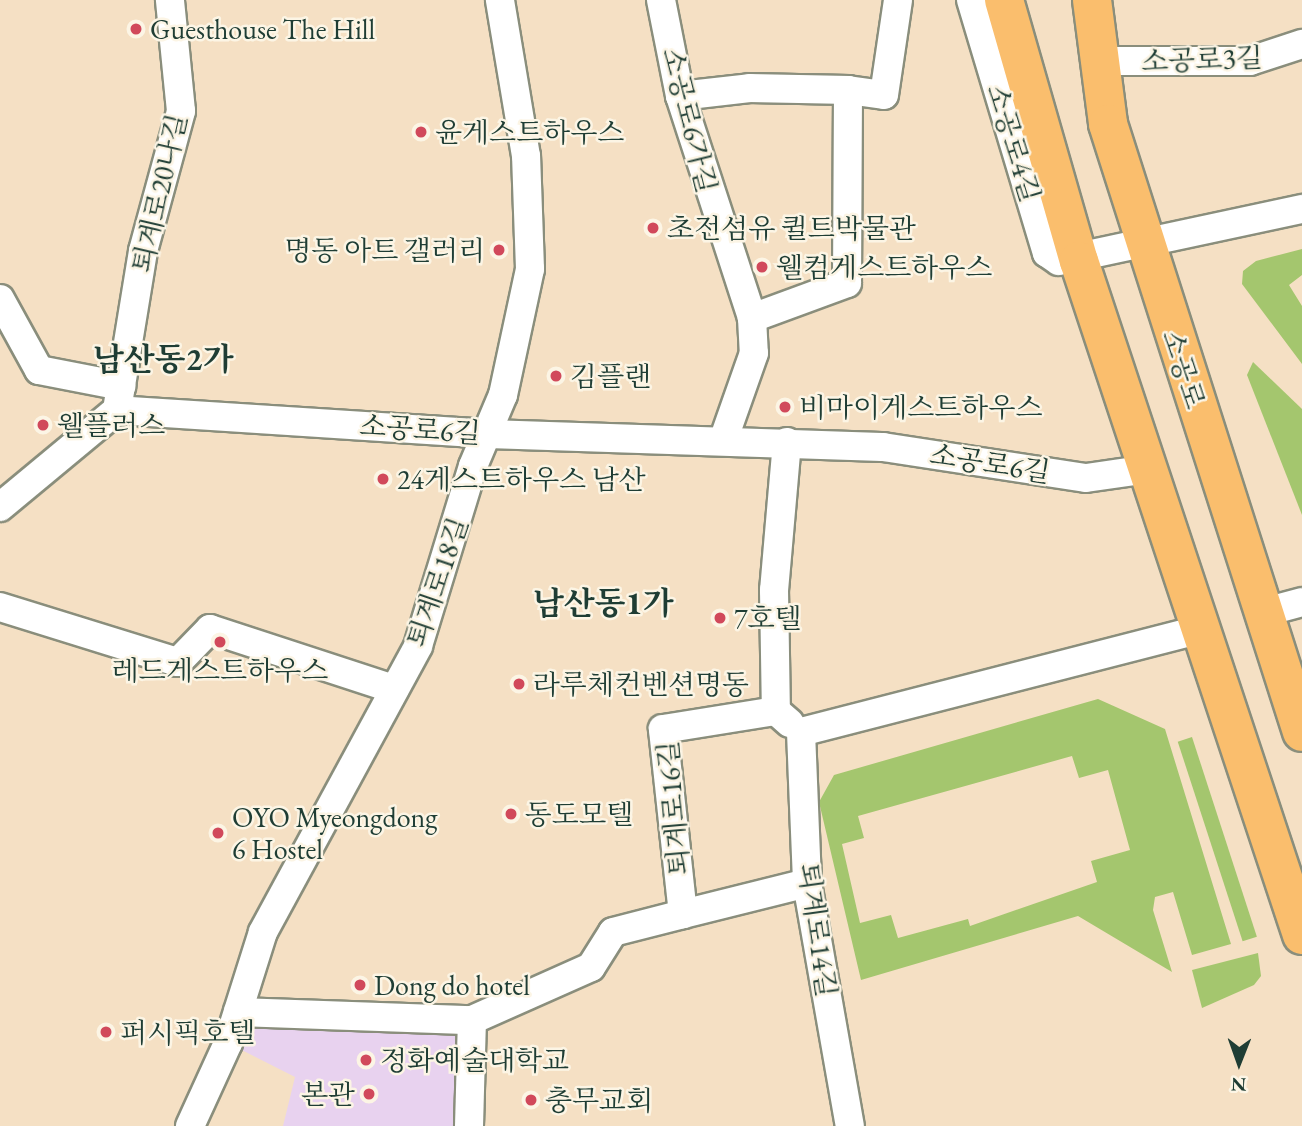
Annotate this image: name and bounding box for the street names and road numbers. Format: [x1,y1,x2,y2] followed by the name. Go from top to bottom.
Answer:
[1141,40,1263,78] street label: 소공로3길
[656,44,724,196] street label: 소공로6가길
[980,80,1048,206] street label: 소공로4길
[124,110,194,276] street label: 퇴계로20나길
[1155,325,1213,413] street label: 소공로
[358,408,482,450] street label: 소공로6길
[927,437,1053,489] street label: 소공로6길
[399,513,475,651] street label: 퇴계로18길
[650,739,696,877] street label: 퇴계로16길
[792,861,844,999] street label: 퇴계로14길

